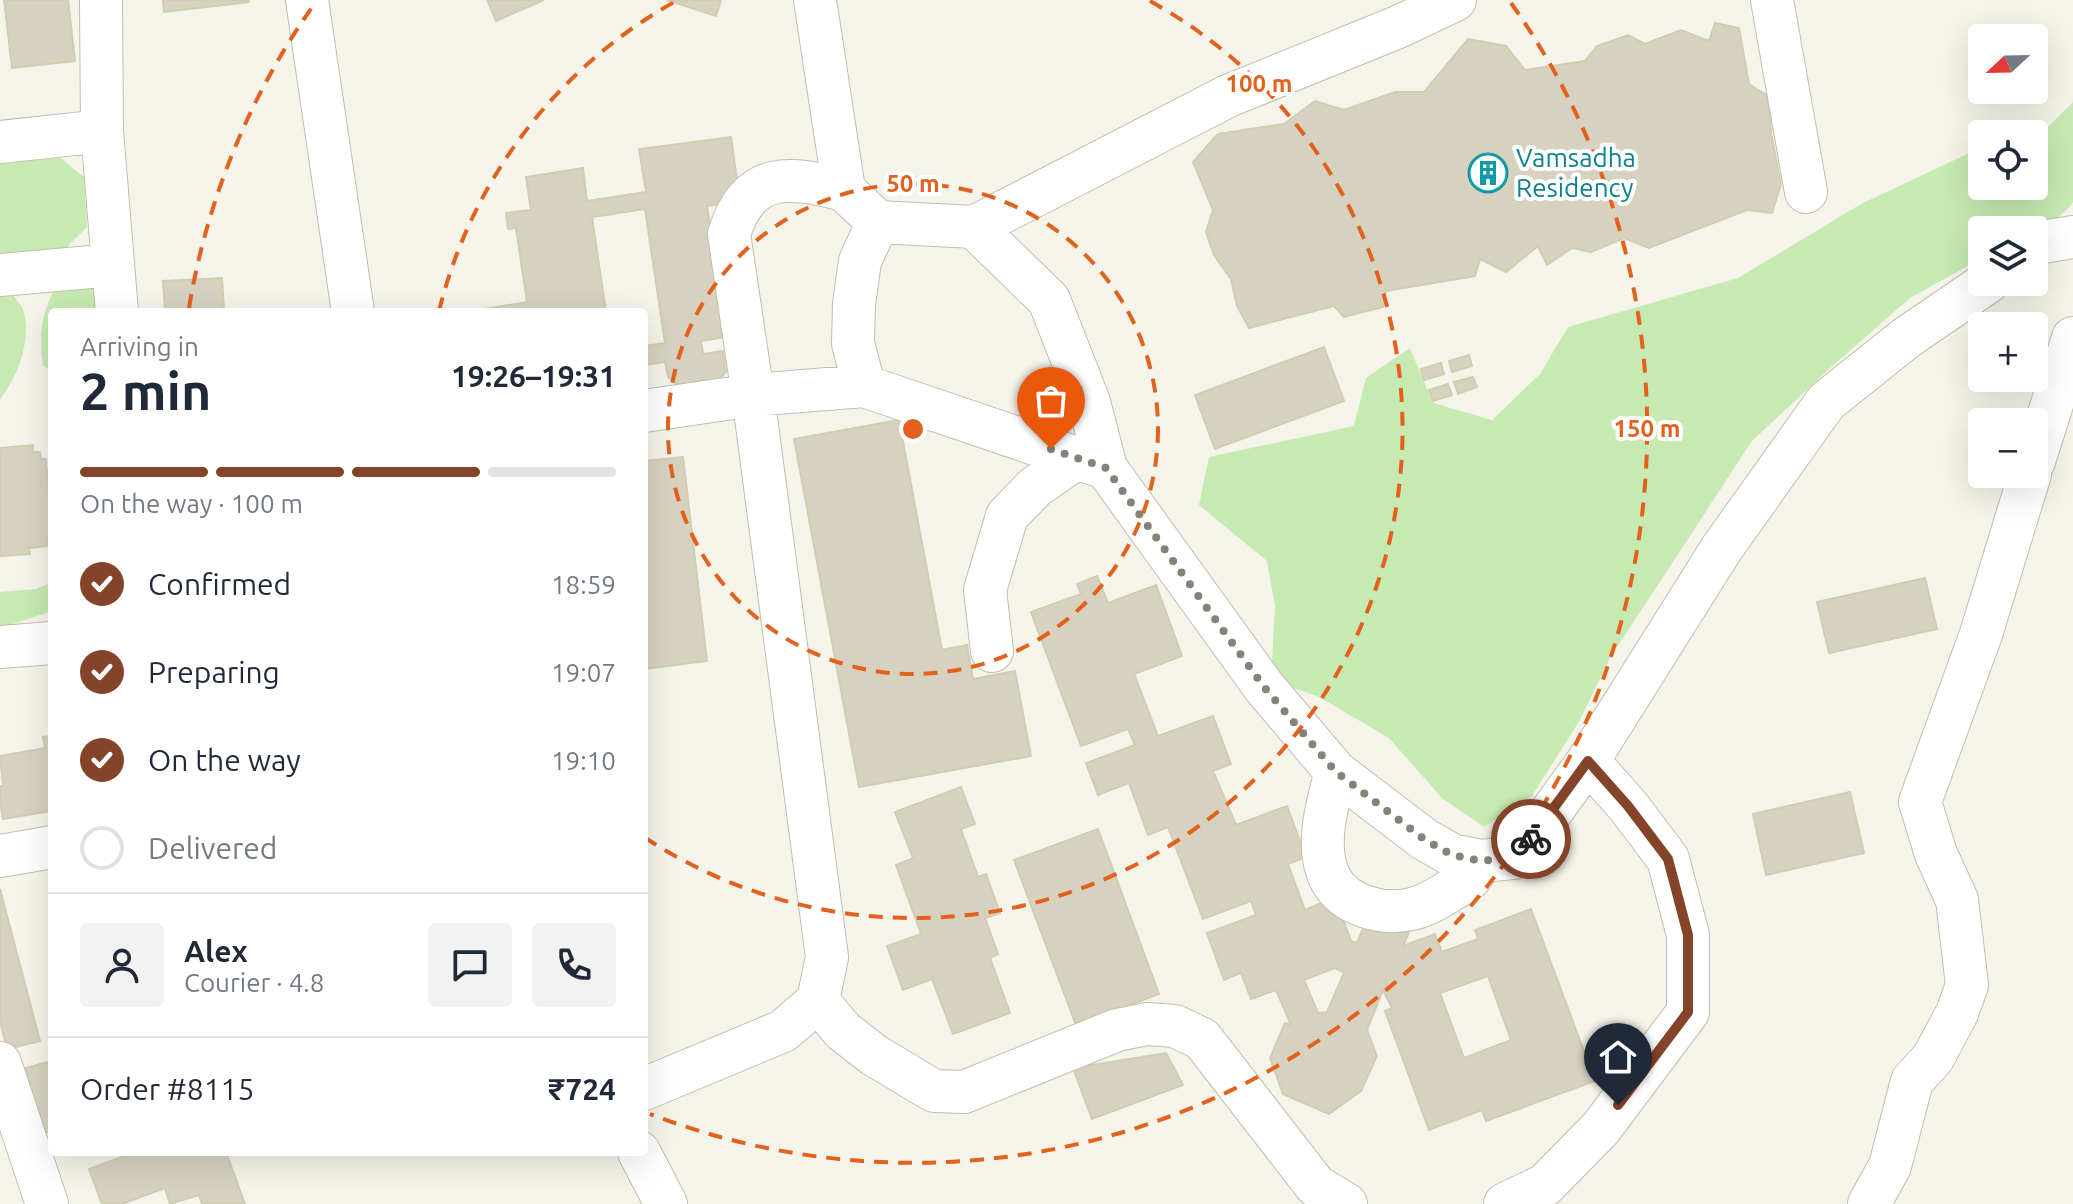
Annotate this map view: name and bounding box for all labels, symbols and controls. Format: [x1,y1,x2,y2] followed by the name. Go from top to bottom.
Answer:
[1968,24,2048,104] north arrow
[1968,24,2048,488] map controls
[1226,70,1292,97] text: 100 m
[1968,120,2048,200] button: locate
[1516,143,1636,202] place label: Vamsadha Residency
[1467,152,1509,194] building icon: Vamsadha Residency
[886,170,940,197] text: 50 m
[1968,216,2048,296] button: layers
[1968,312,2048,392] button: +
[80,332,199,361] text: Arriving in
[451,359,616,393] text: 19:26–19:31
[80,362,211,420] text: 2 min
[1017,367,1085,449] pin
[1029,379,1073,423] icon: bag
[1968,408,2048,488] button: −
[899,415,927,443] centre of rings
[1614,415,1680,442] text: 150 m
[80,489,303,518] text: On the way · 100 m
[80,562,124,606] icon: check
[148,567,291,601] text: Confirmed
[551,570,616,599] text: 18:59
[80,650,124,694] icon: check
[148,655,280,689] text: Preparing
[551,658,616,687] text: 19:07
[80,738,124,782] icon: check
[148,743,301,777] text: On the way
[551,746,616,775] text: 19:10
[1491,799,1571,879] courier
[1509,817,1553,861] icon: bike
[148,831,277,865] text: Delivered
[80,923,164,1007] button: person
[428,923,512,1007] button: chat
[532,923,616,1007] button: phone
[184,934,248,968] text: Alex
[184,968,324,997] text: Courier · 4.8
[1584,1023,1652,1105] pin
[1596,1035,1640,1079] icon: home
[80,1072,254,1106] text: Order #8115
[548,1072,616,1106] text: ₹724

